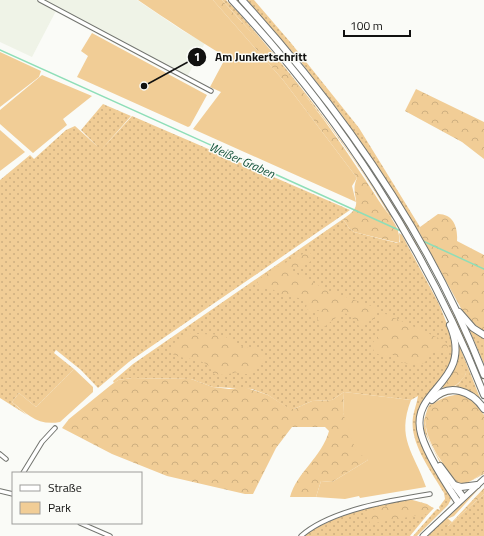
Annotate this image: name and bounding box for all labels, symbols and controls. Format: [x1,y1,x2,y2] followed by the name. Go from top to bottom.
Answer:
[344,12,410,38] scale bar
[350,16,383,35] text: 100 m
[187,45,315,69] callout: Am Junkertschritt
[194,47,200,66] text: 1
[215,47,308,66] text: Am Junkertschritt
[206,137,279,183] water label: Weißer Graben
[12,472,142,524] legend
[48,478,82,497] text: Straße
[48,498,71,517] text: Park

